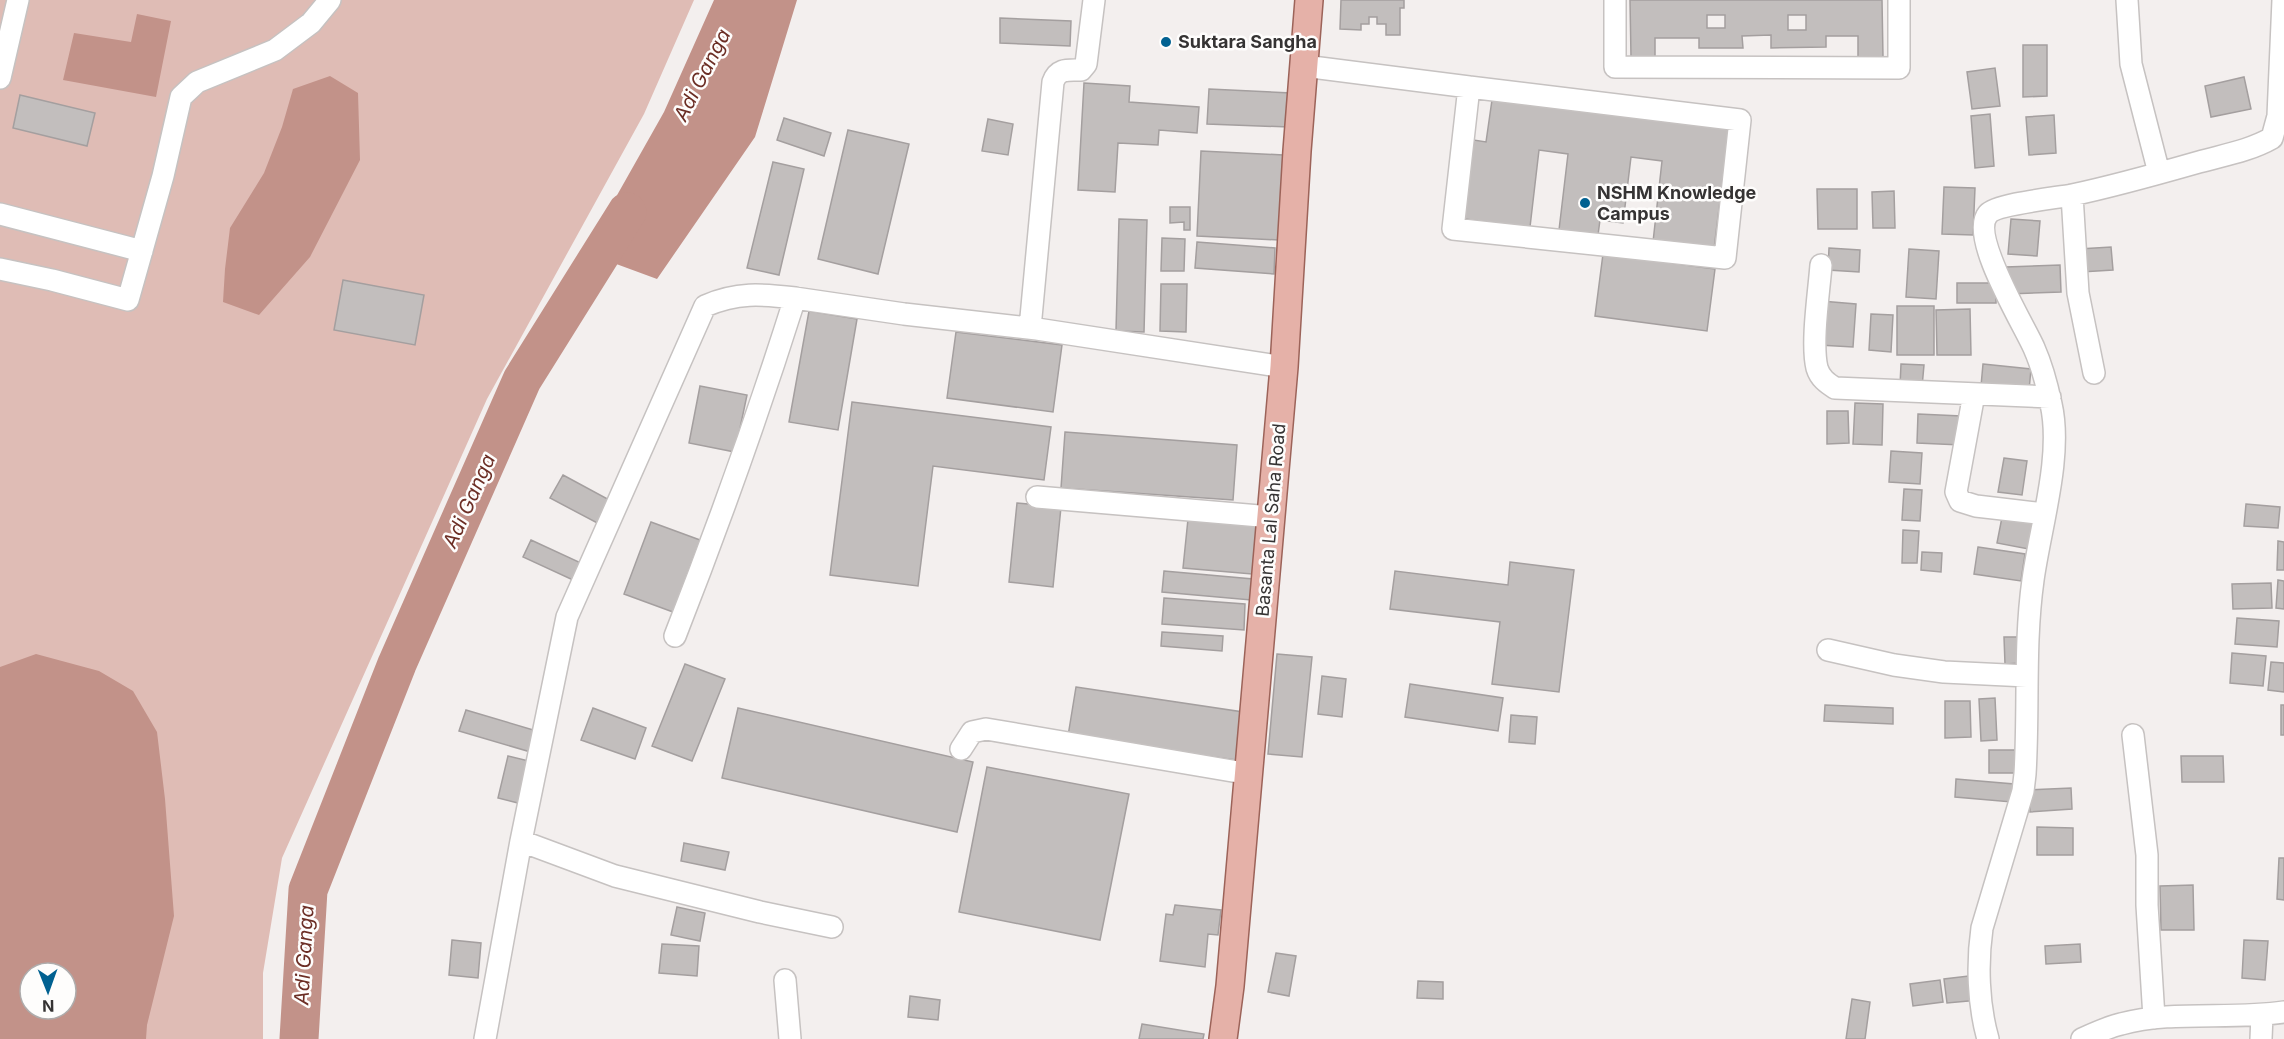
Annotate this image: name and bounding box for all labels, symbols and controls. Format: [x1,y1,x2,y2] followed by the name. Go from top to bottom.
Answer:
[668,25,735,126] water label: Adi Ganga
[1178,31,1317,52] place label: Suktara Sangha
[1159,35,1173,49] marker: Suktara Sangha
[1597,182,1757,224] place label: NSHM Knowledge Campus
[1578,196,1592,210] marker: NSHM Knowledge Campus
[1252,422,1289,617] street label: Basanta Lal Saha Road
[437,450,500,553] water label: Adi Ganga
[289,904,319,1007] water label: Adi Ganga
[18,961,78,1021] north arrow
[42,996,55,1016] text: N

